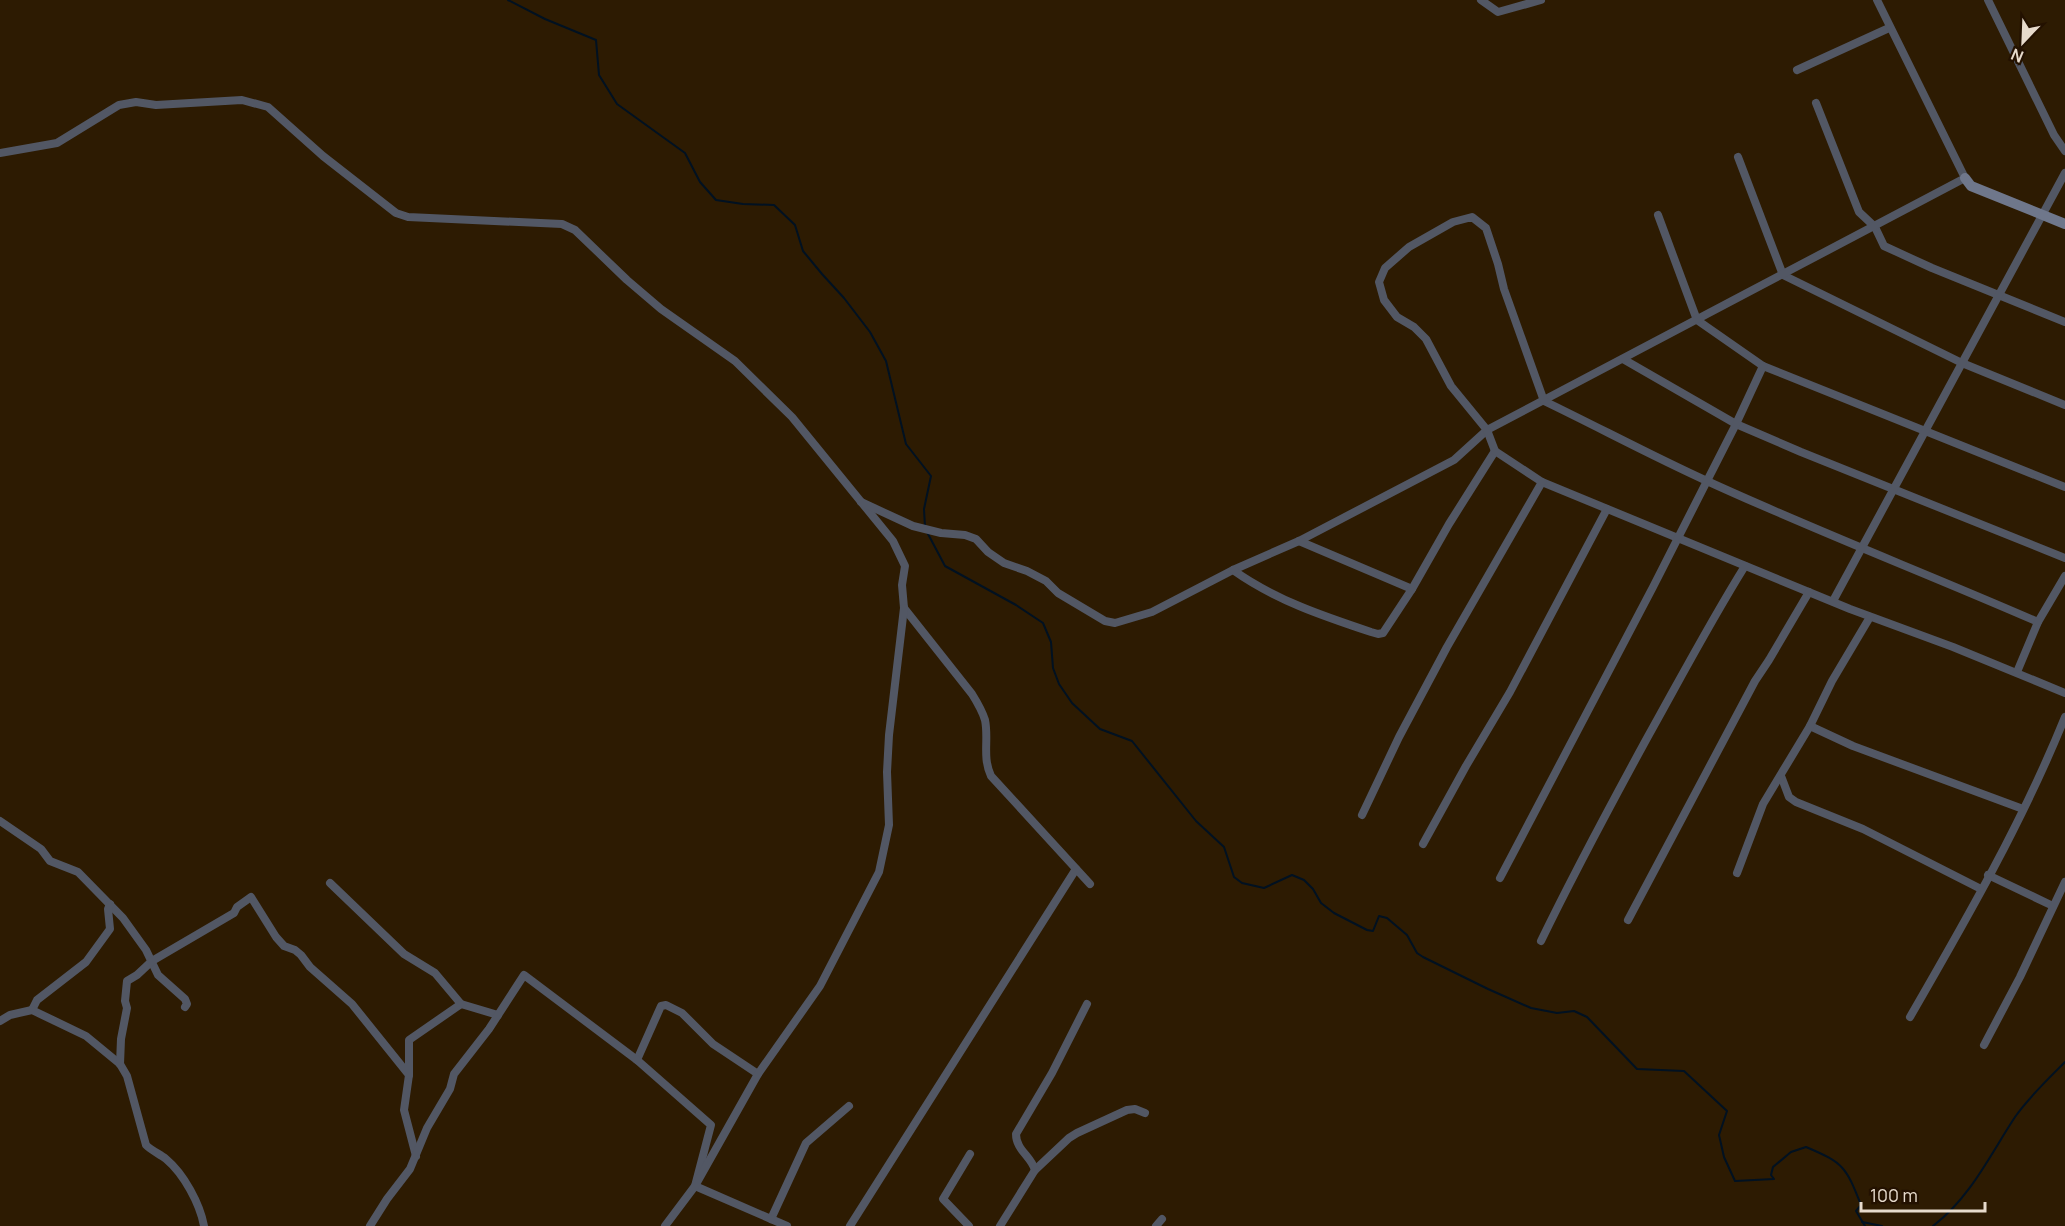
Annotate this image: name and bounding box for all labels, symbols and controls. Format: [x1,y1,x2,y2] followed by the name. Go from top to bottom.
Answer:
[1993,12,2053,72] north arrow
[2008,43,2027,68] text: N
[1861,1175,1986,1213] scale bar
[1870,1183,1918,1207] text: 100 m

